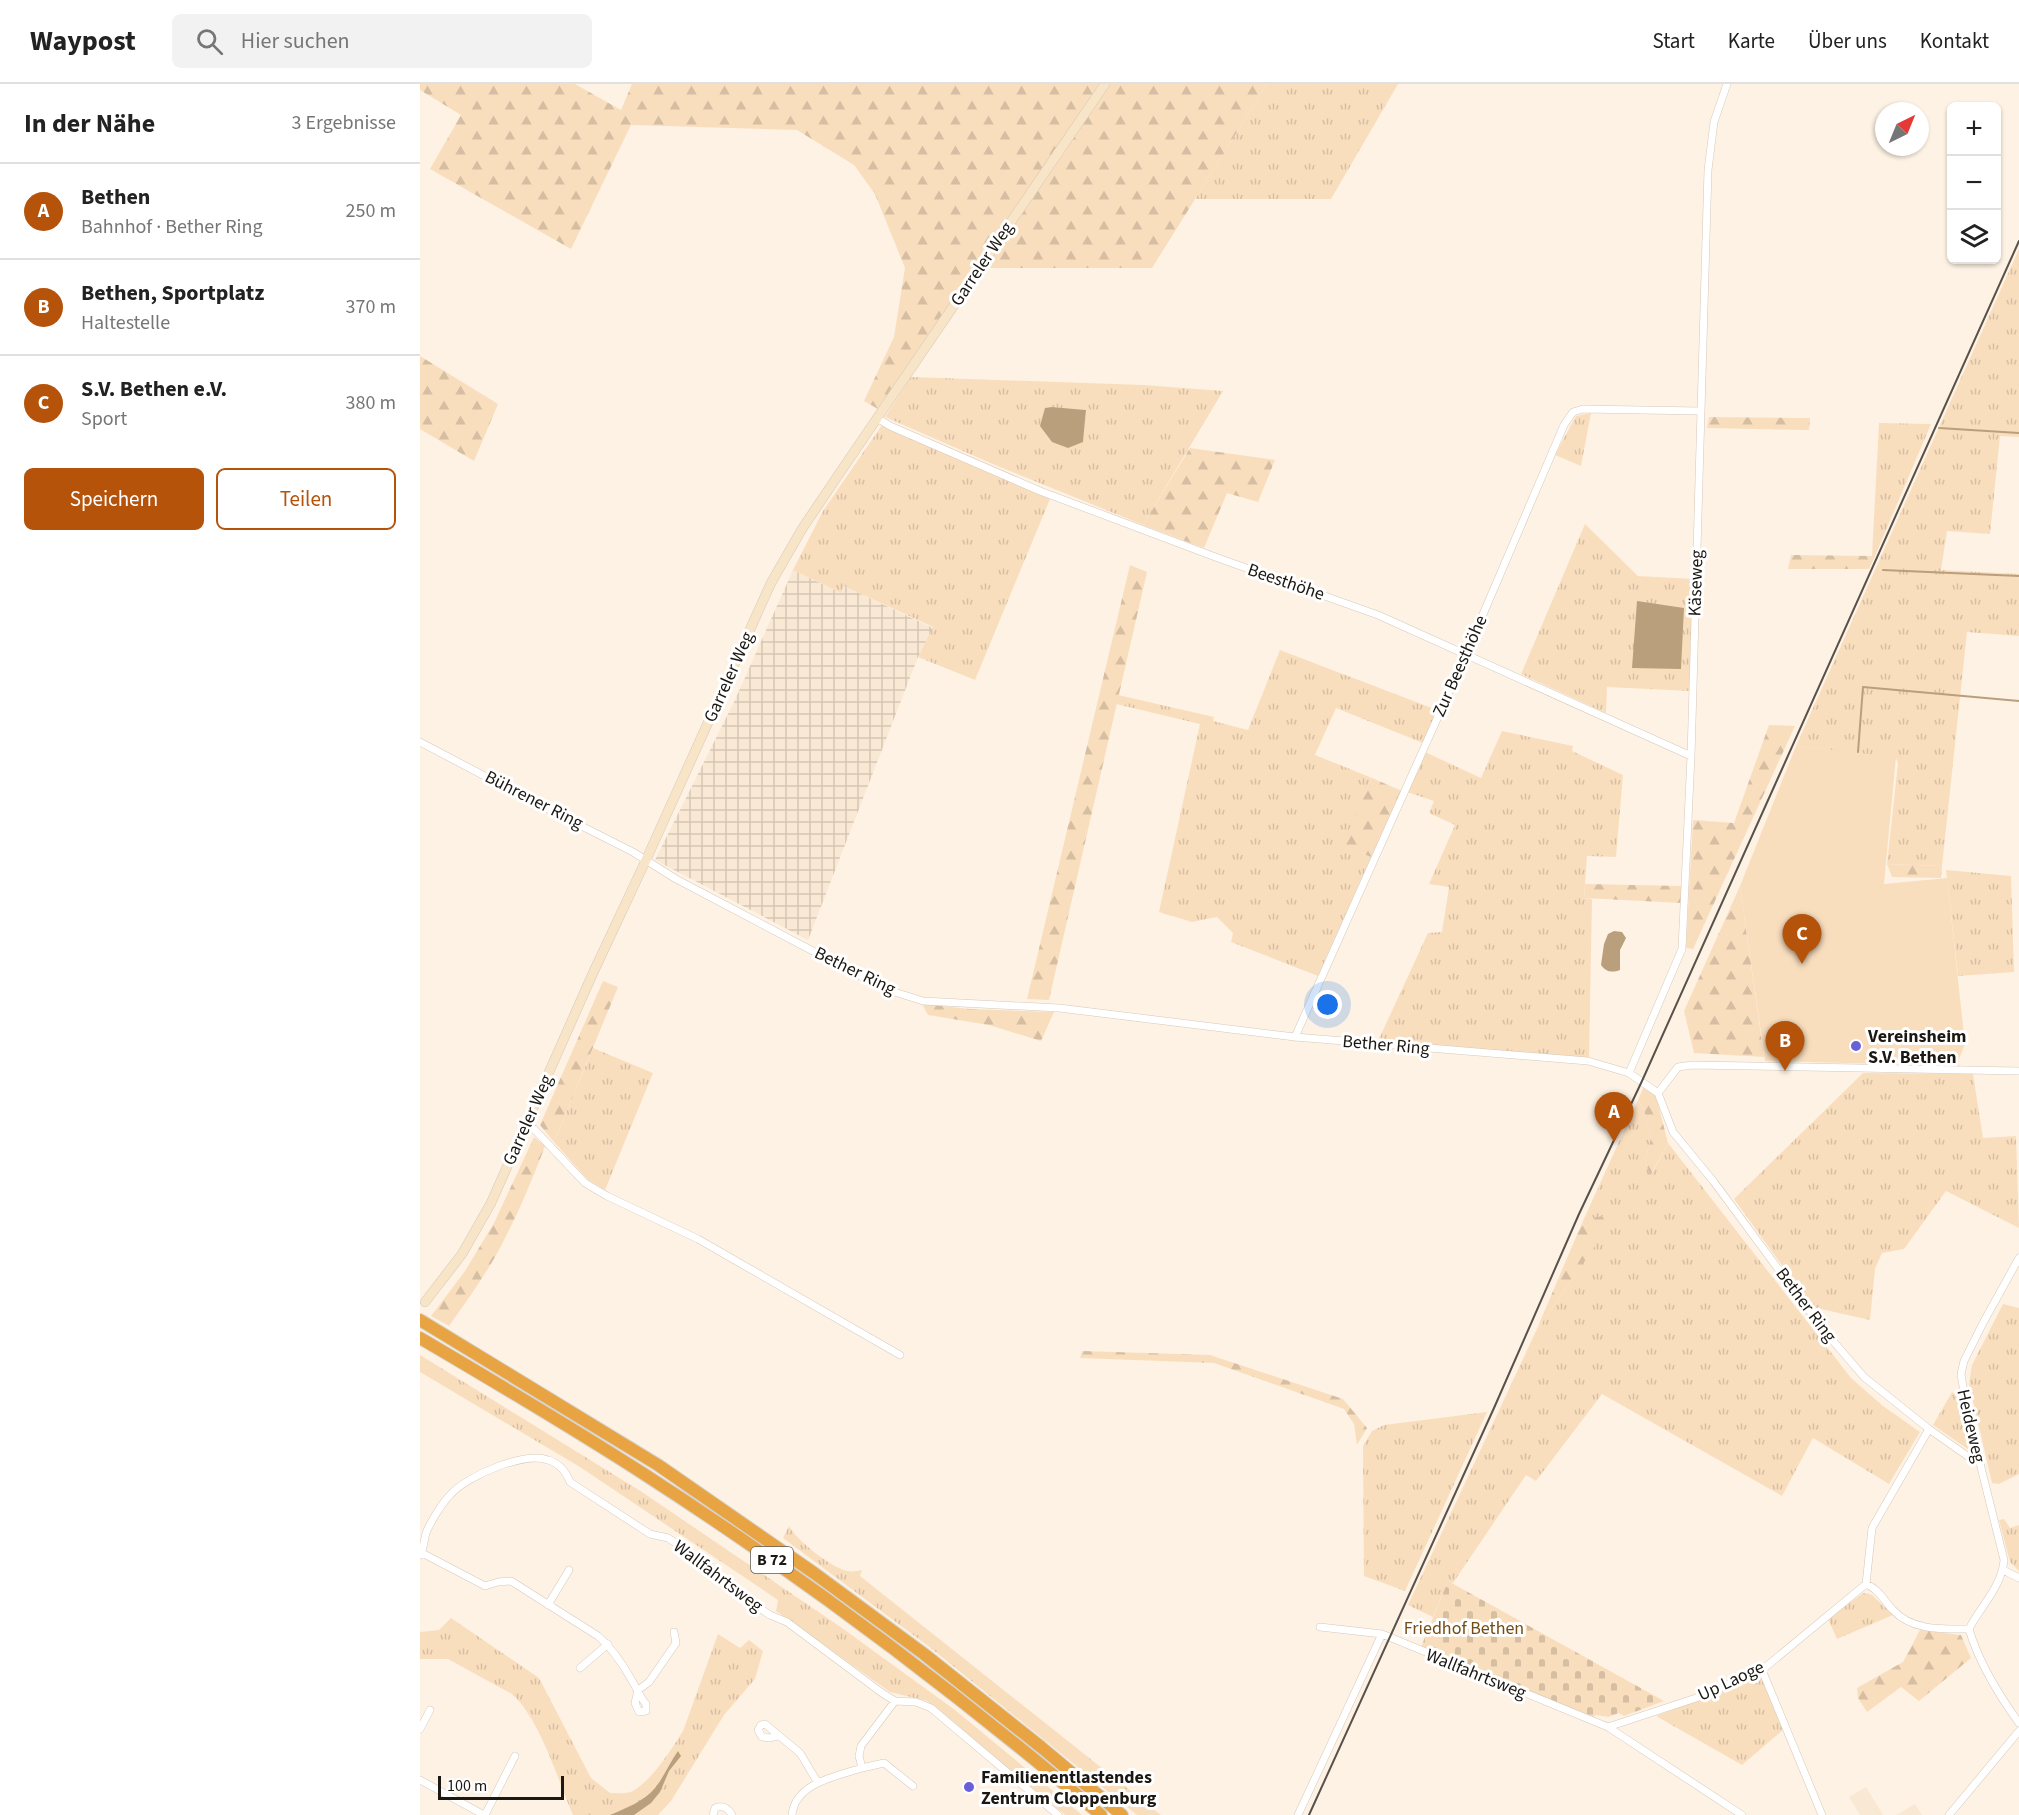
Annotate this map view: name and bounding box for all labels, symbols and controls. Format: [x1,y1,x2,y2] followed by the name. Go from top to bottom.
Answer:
[172,14,592,68] search box
[30,21,136,61] text: Waypost
[193,25,226,58] icon: search
[241,25,350,57] text: Hier suchen
[1652,26,1695,56] text: Start
[1728,26,1775,56] text: Karte
[1808,26,1887,56] text: Über uns
[1920,26,1989,56] text: Kontakt
[1875,102,1929,156] north arrow
[1947,102,2001,264] map controls
[1947,102,2001,156] button: +
[24,105,155,142] text: In der Nähe
[291,109,396,137] text: 3 Ergebnisse
[1947,156,2001,210] button: −
[81,181,150,213] text: Bethen
[38,197,49,225] text: A
[346,197,396,225] text: 250 m
[1947,210,2001,264] button: layers
[81,213,262,241] text: Bahnhof · Bether Ring
[945,217,1019,311] street label: Garreler Weg
[81,277,264,309] text: Bethen, Sportplatz
[37,293,50,321] text: B
[346,293,396,321] text: 370 m
[81,309,170,337] text: Haltestelle
[81,373,227,405] text: S.V. Bethen e.V.
[38,389,49,417] text: C
[346,389,396,417] text: 380 m
[81,405,127,433] text: Sport
[24,468,204,530] button: Speichern
[216,468,396,530] button: Teilen
[1682,549,1710,617] street label: Käseweg
[1244,557,1328,607] street label: Beesthöhe
[1426,611,1494,721] street label: Zur Beesthöhe
[698,628,760,726] street label: Garreler Weg
[480,764,588,836] street label: Bührener Ring
[1782,914,1822,964] pin: C
[810,941,900,1001] street label: Bether Ring
[1313,990,1342,1019] your location
[1766,1022,1804,1071] pin: B
[1867,1024,1967,1070] place label: Vereinsheim S.V. Bethen
[1341,1029,1431,1061] street label: Bether Ring
[1849,1039,1863,1053] marker: Vereinsheim S.V. Bethen
[497,1071,559,1169] street label: Garreler Weg
[1594,1092,1634,1142] pin: A
[1770,1263,1842,1347] street label: Bether Ring
[1950,1387,1992,1465] street label: Heideweg
[668,1534,768,1618] street label: Wallfahrtsweg
[751,1547,793,1573] road number: B 72
[1404,1616,1524,1641] park label: Friedhof Bethen
[1422,1643,1530,1705] street label: Wallfahrtsweg
[1694,1655,1768,1707] street label: Up Laoge
[981,1765,1157,1811] place label: Familienentlastendes Zentrum Cloppenburg
[438,1773,564,1800] scale bar
[447,1775,487,1797] text: 100 m
[962,1780,976,1794] marker: Familienentlastendes Zentrum Cloppenburg

